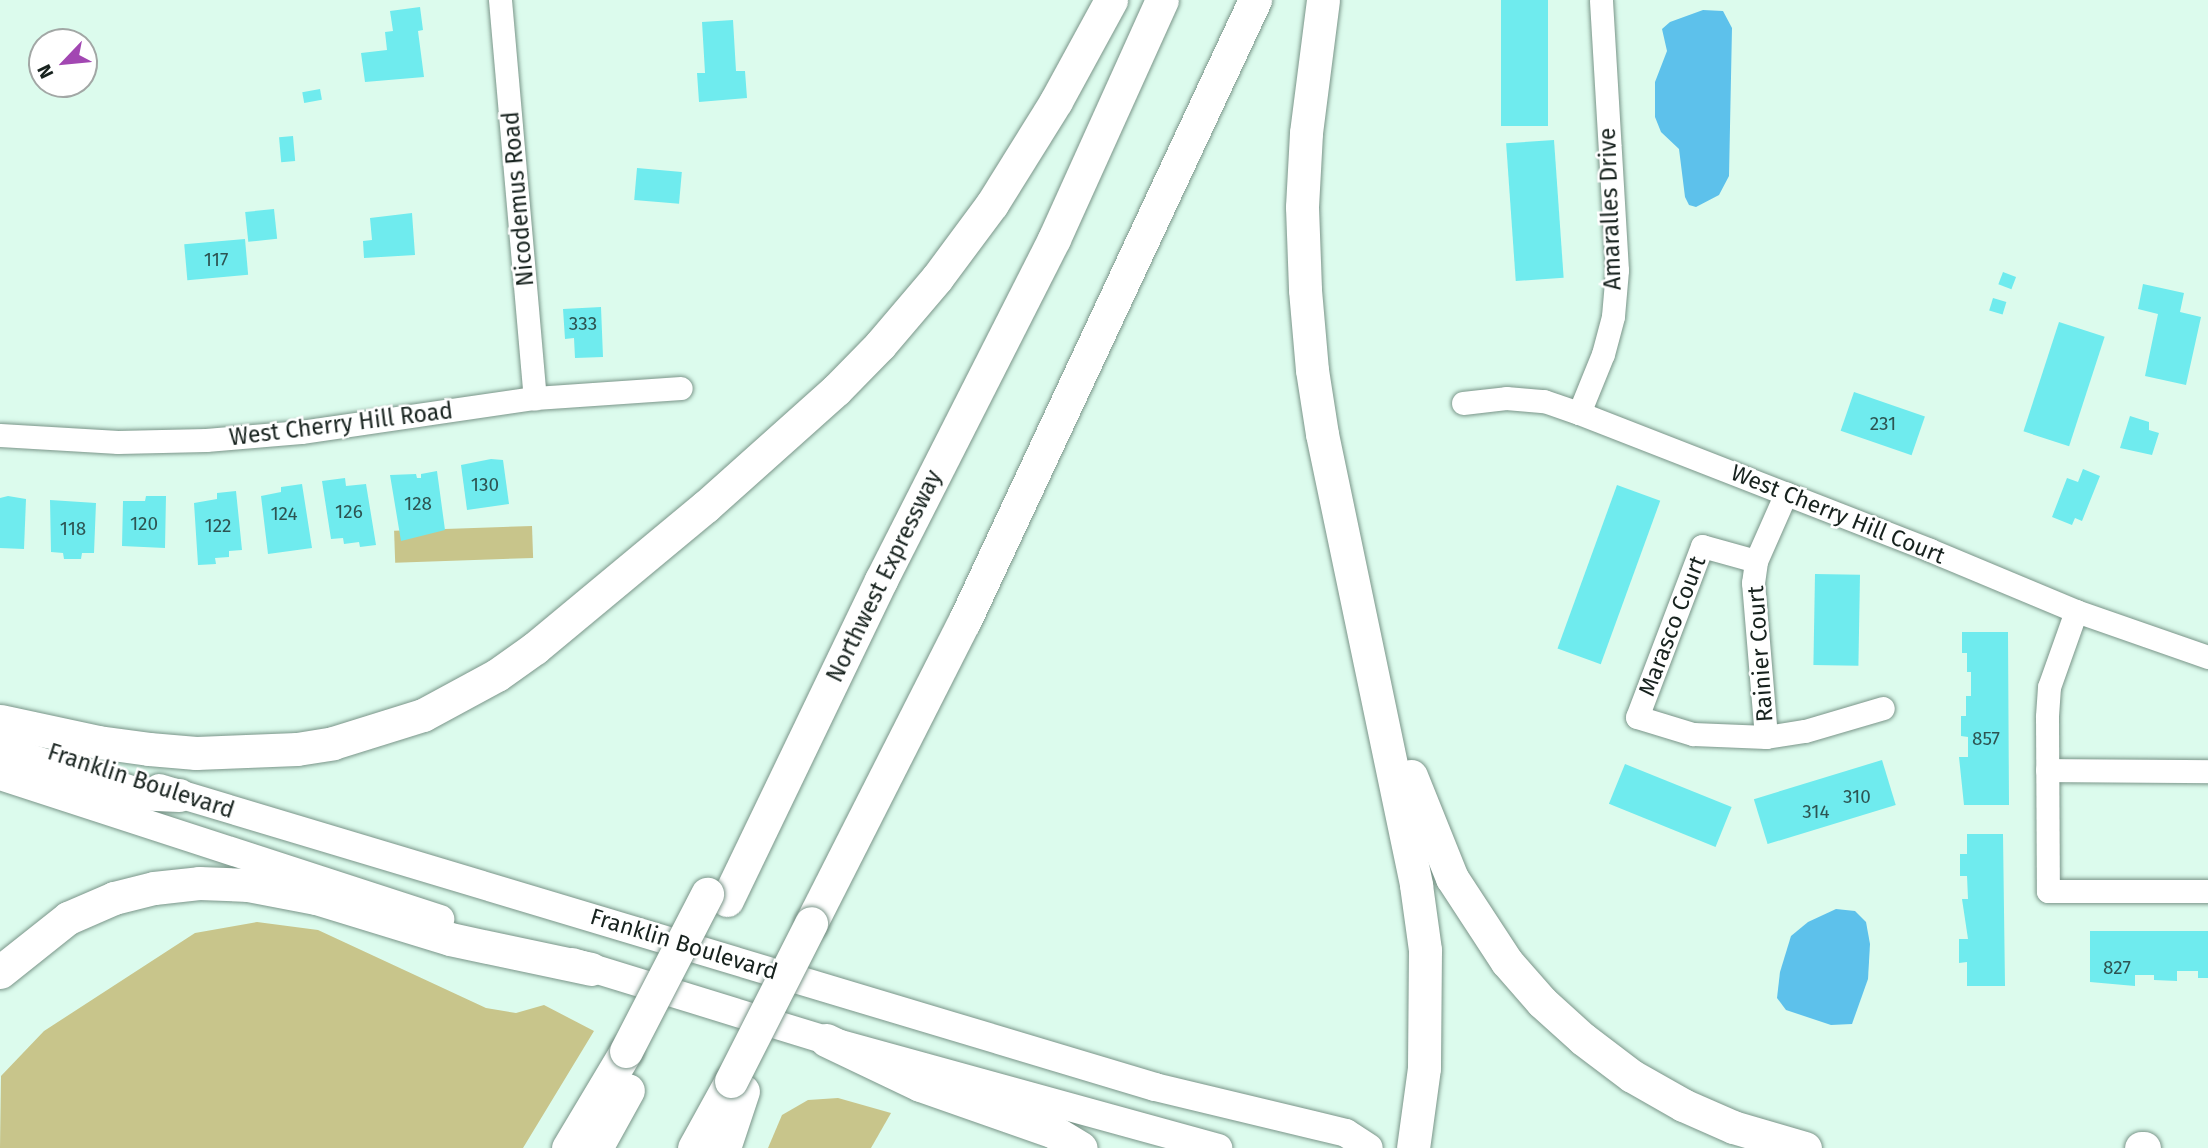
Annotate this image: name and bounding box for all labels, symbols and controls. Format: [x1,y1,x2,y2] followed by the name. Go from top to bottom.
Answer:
[28,28,98,98] north arrow
[32,61,59,82] text: N
[497,110,539,288] street label: Nicodemus Road
[1593,127,1627,291] street label: Amaralles Drive
[204,249,228,271] house number: 117
[569,313,597,335] house number: 333
[228,397,454,451] street label: West Cherry Hill Road
[1870,413,1896,435] house number: 231
[1727,458,1949,570] street label: West Cherry Hill Court
[821,465,947,687] street label: Northwest Expressway
[471,474,499,496] house number: 130
[404,493,432,515] house number: 128
[335,501,363,523] house number: 126
[270,503,298,525] house number: 124
[130,513,158,535] house number: 120
[204,515,232,537] house number: 122
[60,518,86,540] house number: 118
[1633,552,1711,700] street label: Marasco Court
[1741,585,1779,723] street label: Rainier Court
[1972,728,2000,750] house number: 857
[44,738,238,824] street label: Franklin Boulevard
[1843,786,1871,808] house number: 310
[1802,801,1830,823] house number: 314
[587,902,781,986] street label: Franklin Boulevard
[2103,957,2131,979] house number: 827

